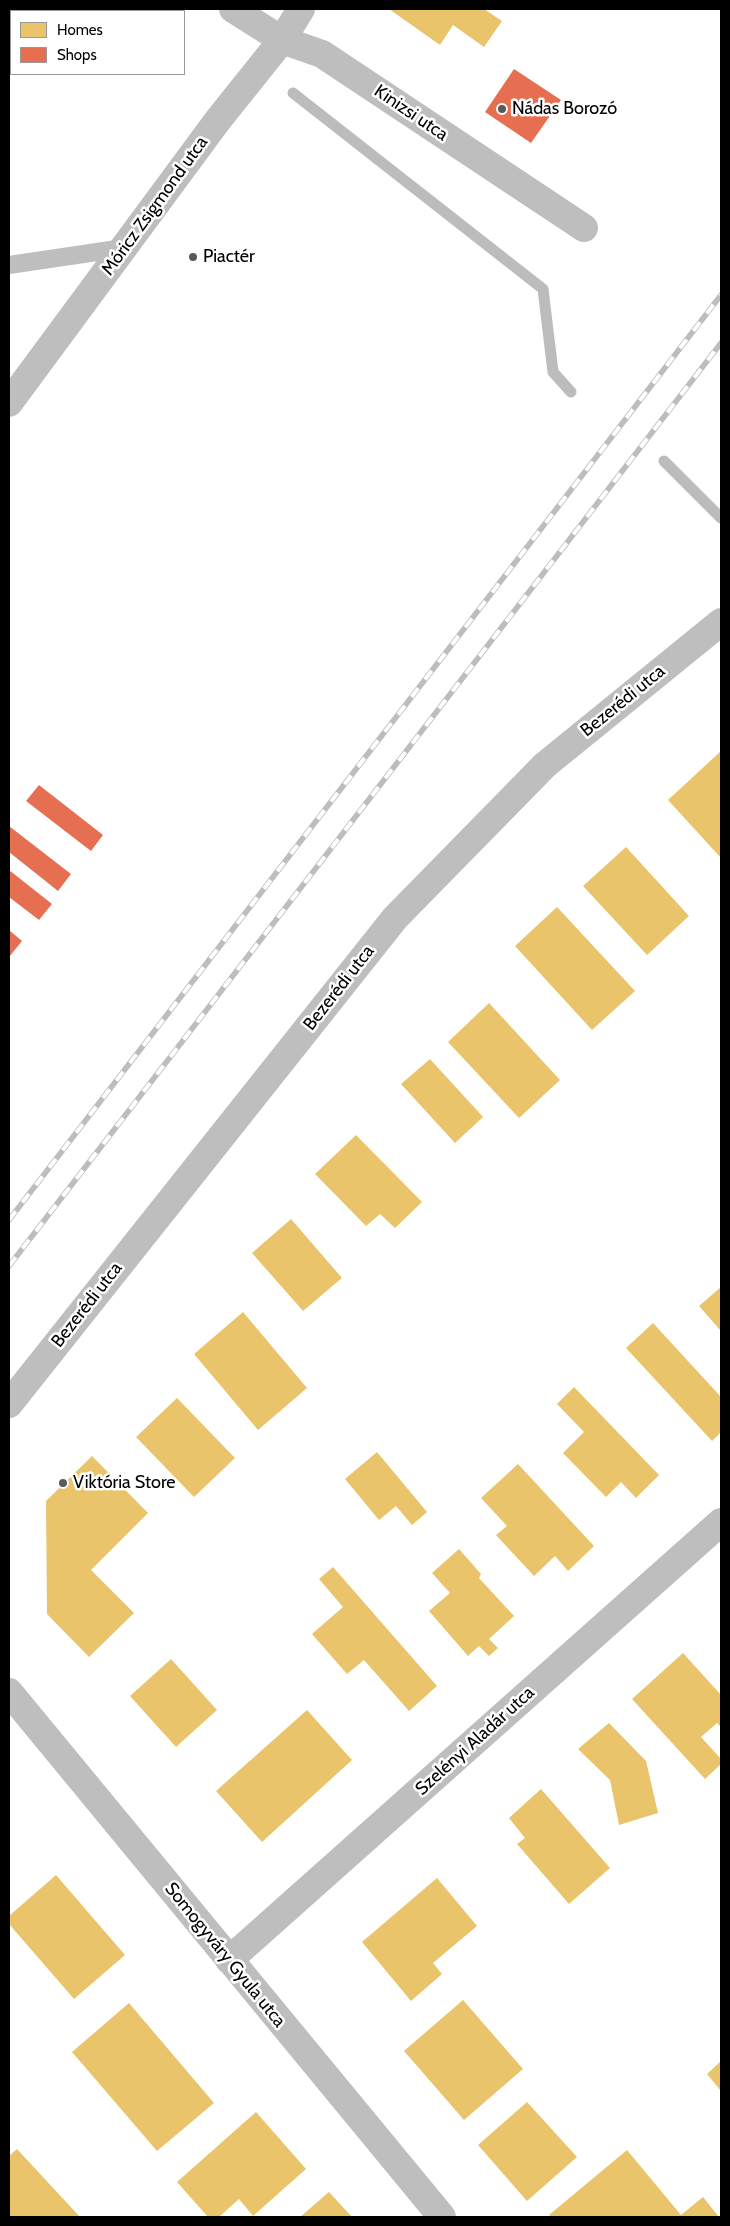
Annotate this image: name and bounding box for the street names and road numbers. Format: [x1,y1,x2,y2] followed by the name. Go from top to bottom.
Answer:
[370,80,452,146] street label: Kinizsi utca
[97,132,213,280] street label: Móricz Zsigmond utca
[576,660,670,742] street label: Bezerédi utca
[299,941,379,1035] street label: Bezerédi utca
[47,1258,127,1352] street label: Bezerédi utca
[411,1682,539,1800] street label: Szelényi Aladár utca
[160,1878,290,2032] street label: Somogyváry Gyula utca

